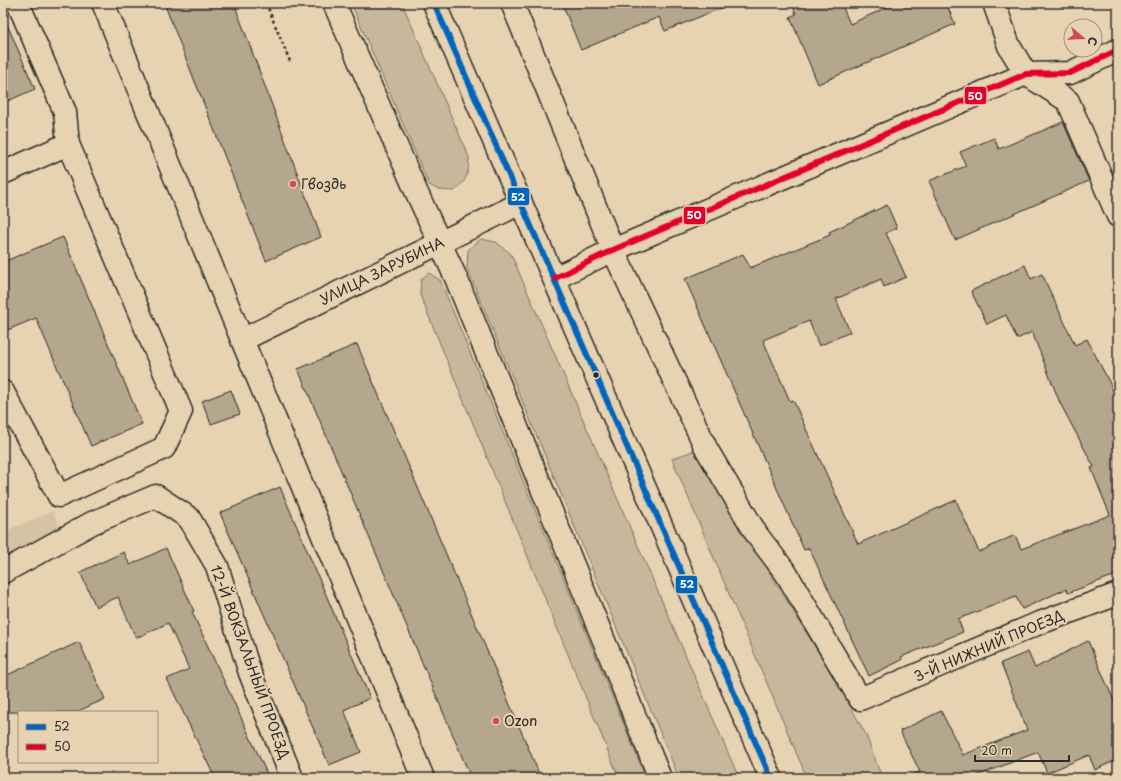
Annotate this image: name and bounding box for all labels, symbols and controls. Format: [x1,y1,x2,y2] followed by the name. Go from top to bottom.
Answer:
[1063,18,1103,58] north arrow
[1084,35,1102,48] text: С
[964,86,987,105] line badge: 50
[967,87,983,104] text: 50
[301,173,347,194] place label: Гвоздь
[288,179,298,189] marker: Гвоздь
[507,187,530,206] line badge: 52
[511,188,525,205] text: 52
[683,206,706,225] line badge: 50
[686,206,702,223] text: 50
[316,231,448,310] street label: УЛИЦА ЗАРУБИНА
[591,370,601,380] unlabelled marker
[206,562,295,762] street label: 12-Й ВОКЗАЛЬНЫЙ ПРОЕЗД
[675,575,698,594] line badge: 52
[680,575,694,592] text: 52
[911,604,1067,687] street label: 3-Й НИЖНИЙ ПРОЕЗД
[504,710,537,731] place label: Ozon
[18,711,158,763] legend
[491,716,501,726] marker: Ozon
[54,717,70,735] text: 52
[54,737,71,755] text: 50
[975,737,1069,763] scale bar
[981,741,1012,759] text: 20 m

